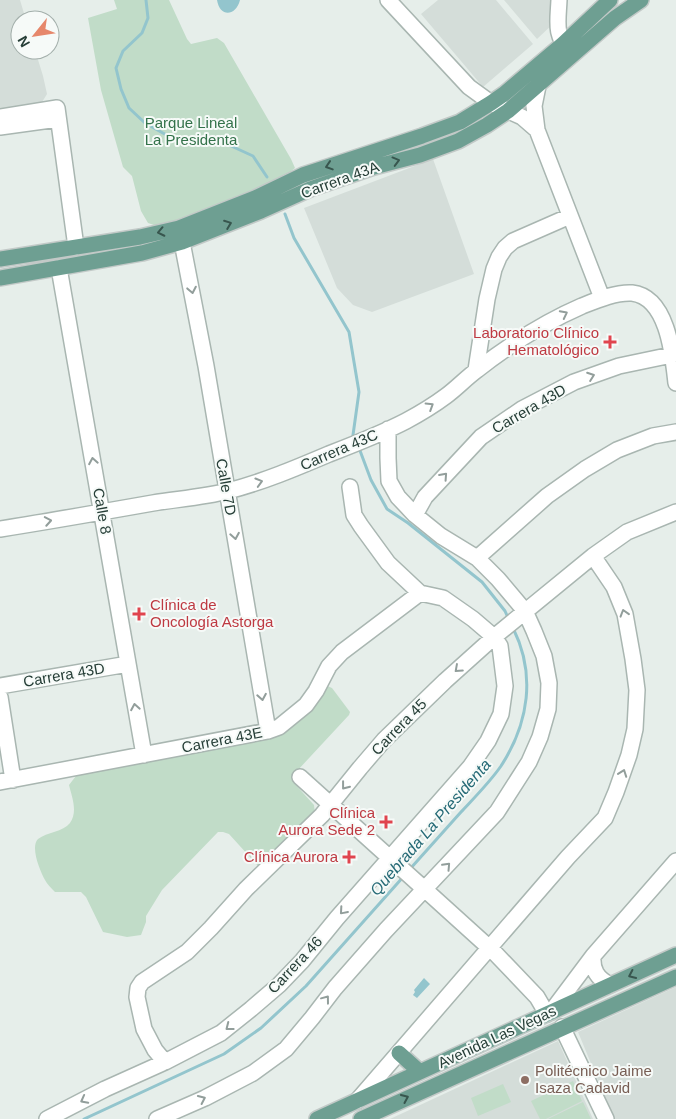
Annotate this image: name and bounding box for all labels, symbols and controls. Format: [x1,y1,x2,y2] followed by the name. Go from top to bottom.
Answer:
[10,10,60,60] north arrow
[14,33,33,50] text: N
[145,114,238,148] park label: Parque Lineal La Presidenta
[391,156,400,167] one-way arrow
[299,158,381,201] street label: Carrera 43A
[325,161,333,171] one-way arrow
[223,220,231,230] one-way arrow
[157,226,166,237] one-way arrow
[186,286,196,295] one-way arrow
[559,310,568,320] one-way arrow
[473,324,599,358] place label: Laboratorio Clínico Hematológico
[603,335,617,349] marker: Laboratorio Clínico Hematológico
[586,372,595,382] one-way arrow
[489,380,569,437] street label: Carrera 43D
[425,402,434,412] one-way arrow
[297,426,380,473] street label: Carrera 43C
[88,456,98,465] one-way arrow
[213,457,240,517] street label: Calle 7D
[438,473,447,482] one-way arrow
[255,477,263,487] one-way arrow
[90,486,115,535] street label: Calle 8
[44,517,52,527] one-way arrow
[229,532,239,541] one-way arrow
[150,596,274,630] place label: Clínica de Oncología Astorga
[132,607,146,621] marker: Clínica de Oncología Astorga
[619,609,629,618] one-way arrow
[22,659,106,690] street label: Carrera 43D
[454,664,463,673] one-way arrow
[256,692,266,701] one-way arrow
[368,695,430,758] street label: Carrera 45
[131,703,141,711] one-way arrow
[180,723,264,756] street label: Carrera 43E
[367,756,494,899] water label: Quebrada La Presidenta
[617,769,627,777] one-way arrow
[343,780,351,789] one-way arrow
[278,804,376,838] place label: Clínica Aurora Sede 2
[379,815,393,829] marker: Clínica Aurora Sede 2
[244,848,339,865] place label: Clínica Aurora
[342,850,356,864] marker: Clínica Aurora
[441,862,450,871] one-way arrow
[340,906,349,915] one-way arrow
[264,933,325,997] street label: Carrera 46
[628,969,637,979] one-way arrow
[321,996,329,1005] one-way arrow
[435,1002,558,1071] street label: Avenida Las Vegas
[226,1021,235,1029] one-way arrow
[535,1062,652,1096] place label: Politécnico Jaime Isaza Cadavid
[519,1074,531,1086] marker: Politécnico Jaime Isaza Cadavid
[81,1093,90,1103] one-way arrow
[400,1094,409,1105] one-way arrow
[197,1095,206,1106] one-way arrow

